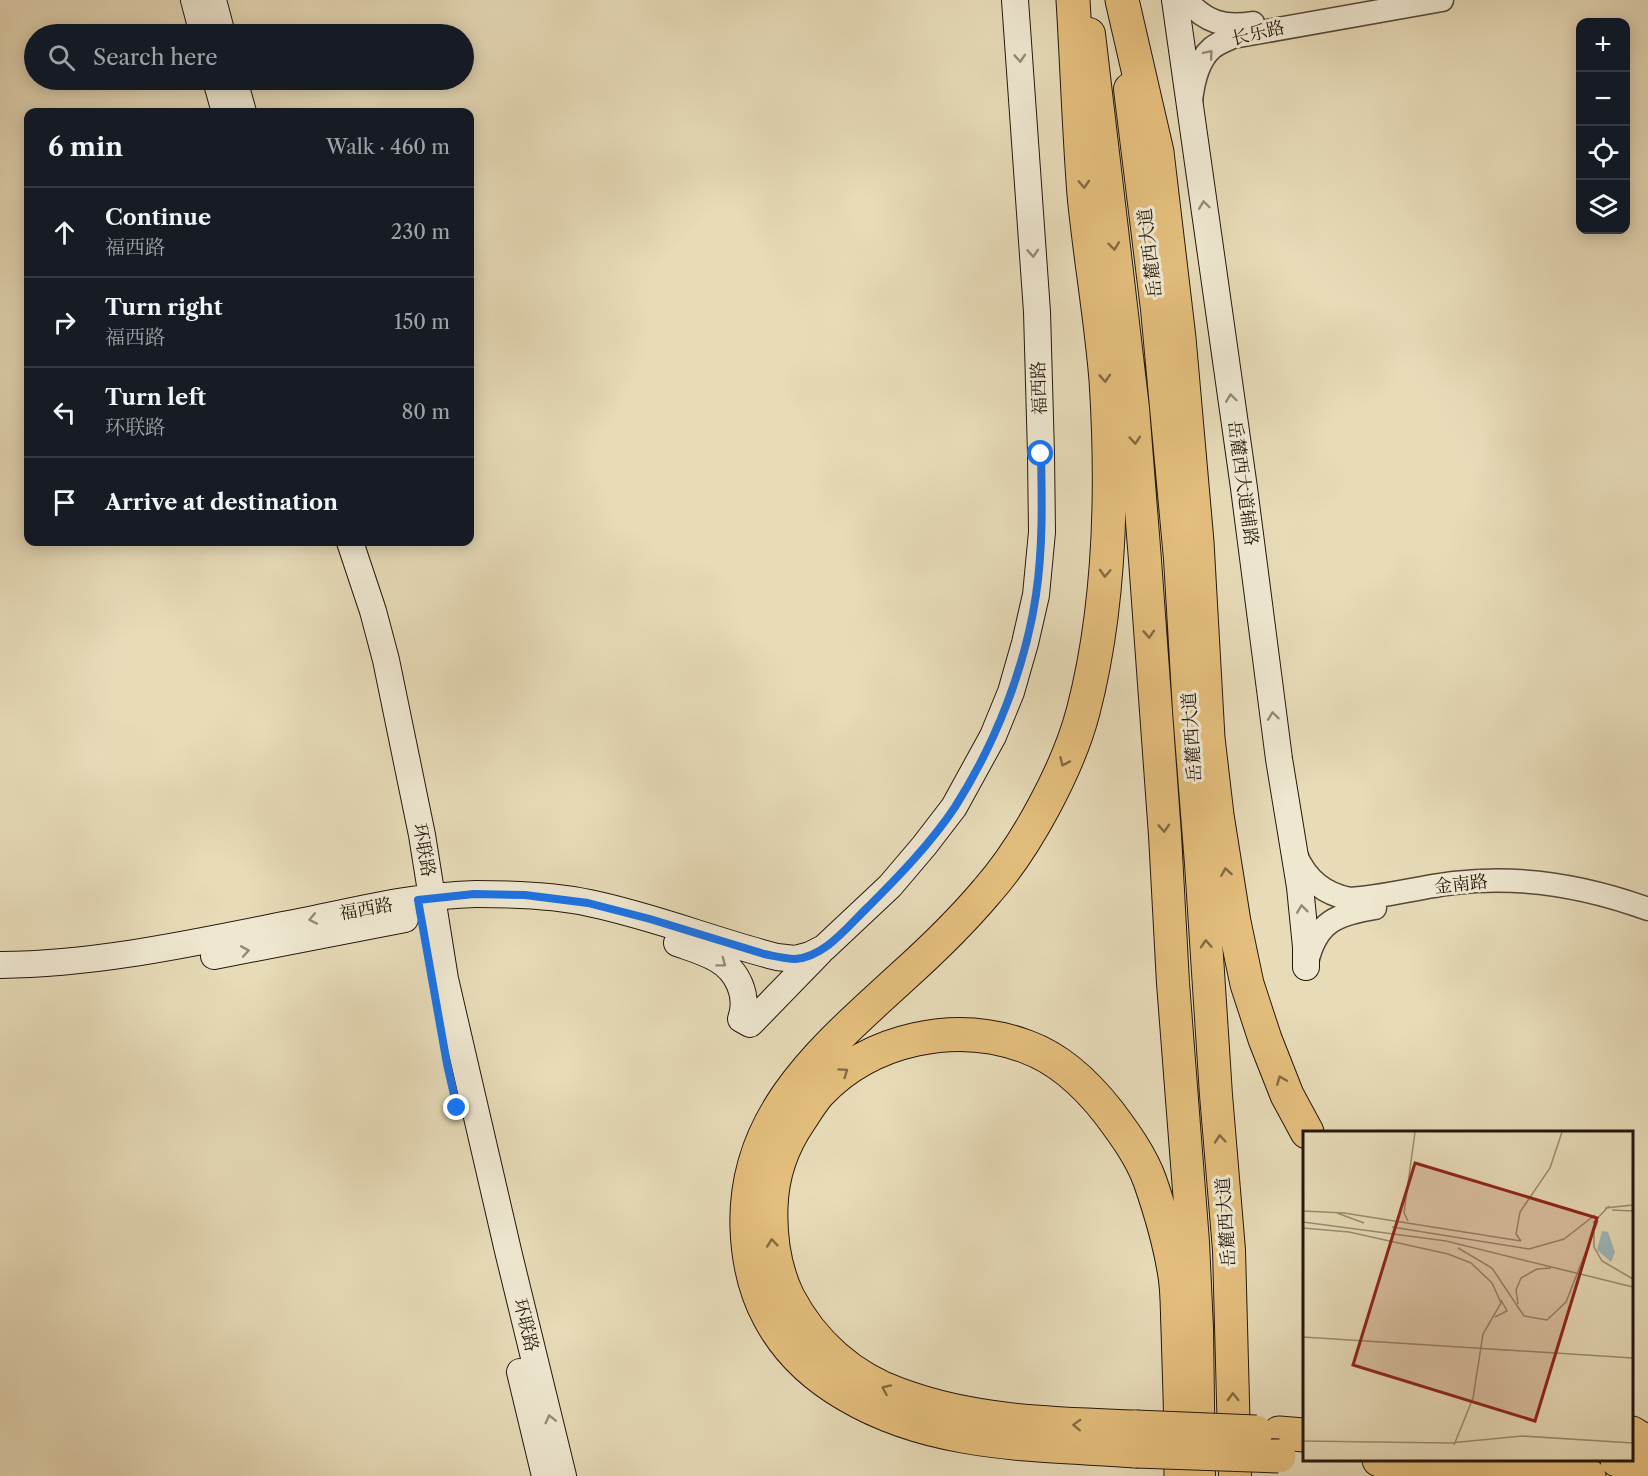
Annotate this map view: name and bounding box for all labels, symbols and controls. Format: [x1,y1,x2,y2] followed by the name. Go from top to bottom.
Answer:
[1229,16,1287,50] street label: 长乐路
[1576,18,1630,234] map controls
[1576,18,1630,72] button: +
[24,24,474,90] search box
[45,41,78,74] icon: search
[93,44,218,71] text: Search here
[1201,50,1212,61] one-way arrow
[1013,54,1026,63] one-way arrow
[1576,72,1630,126] button: −
[1576,126,1630,180] button: locate
[48,131,123,163] text: 6 min
[326,135,450,159] text: Walk · 460 m
[1077,180,1090,189] one-way arrow
[1576,180,1630,234] button: layers
[1198,200,1210,209] one-way arrow
[105,204,211,231] text: Continue
[1134,207,1166,299] street label: 岳麓西大道
[48,216,81,249] icon: ahead
[391,220,450,244] text: 230 m
[105,235,165,259] text: 福西路
[1107,241,1119,250] one-way arrow
[1026,248,1039,257] one-way arrow
[105,294,223,321] text: Turn right
[48,306,81,339] icon: right
[394,310,450,334] text: 150 m
[105,325,165,349] text: 福西路
[1027,361,1051,415] street label: 福西路
[1098,373,1111,383] one-way arrow
[105,384,206,411] text: Turn left
[1226,393,1238,402] one-way arrow
[48,396,81,429] icon: left
[402,400,450,424] text: 80 m
[105,415,165,439] text: 环联路
[1223,419,1263,547] street label: 岳麓西大道辅路
[1128,435,1141,444] one-way arrow
[1027,440,1053,466] route start
[48,486,81,519] icon: arrive
[105,489,338,516] text: Arrive at destination
[1099,568,1112,577] one-way arrow
[1143,630,1156,639] one-way arrow
[1178,691,1206,783] street label: 岳麓西大道
[1267,711,1280,721] one-way arrow
[1059,756,1071,767] one-way arrow
[408,822,440,878] street label: 环联路
[1157,824,1170,833] one-way arrow
[1220,868,1232,877] one-way arrow
[1433,870,1489,898] street label: 金南路
[338,893,394,925] street label: 福西路
[1297,904,1309,913] one-way arrow
[308,912,318,925] one-way arrow
[1200,940,1213,949] one-way arrow
[240,945,250,958] one-way arrow
[715,956,726,967] one-way arrow
[838,1068,849,1079] one-way arrow
[1276,1076,1288,1087] one-way arrow
[443,1094,469,1120] route end
[1303,1131,1633,1461] inset map
[1214,1134,1227,1143] one-way arrow
[1212,1176,1240,1268] street label: 岳麓西大道
[766,1238,779,1247] one-way arrow
[509,1296,543,1354] street label: 环联路
[882,1385,893,1397] one-way arrow
[1227,1392,1239,1401] one-way arrow
[544,1414,557,1424] one-way arrow
[1073,1418,1082,1431] one-way arrow

